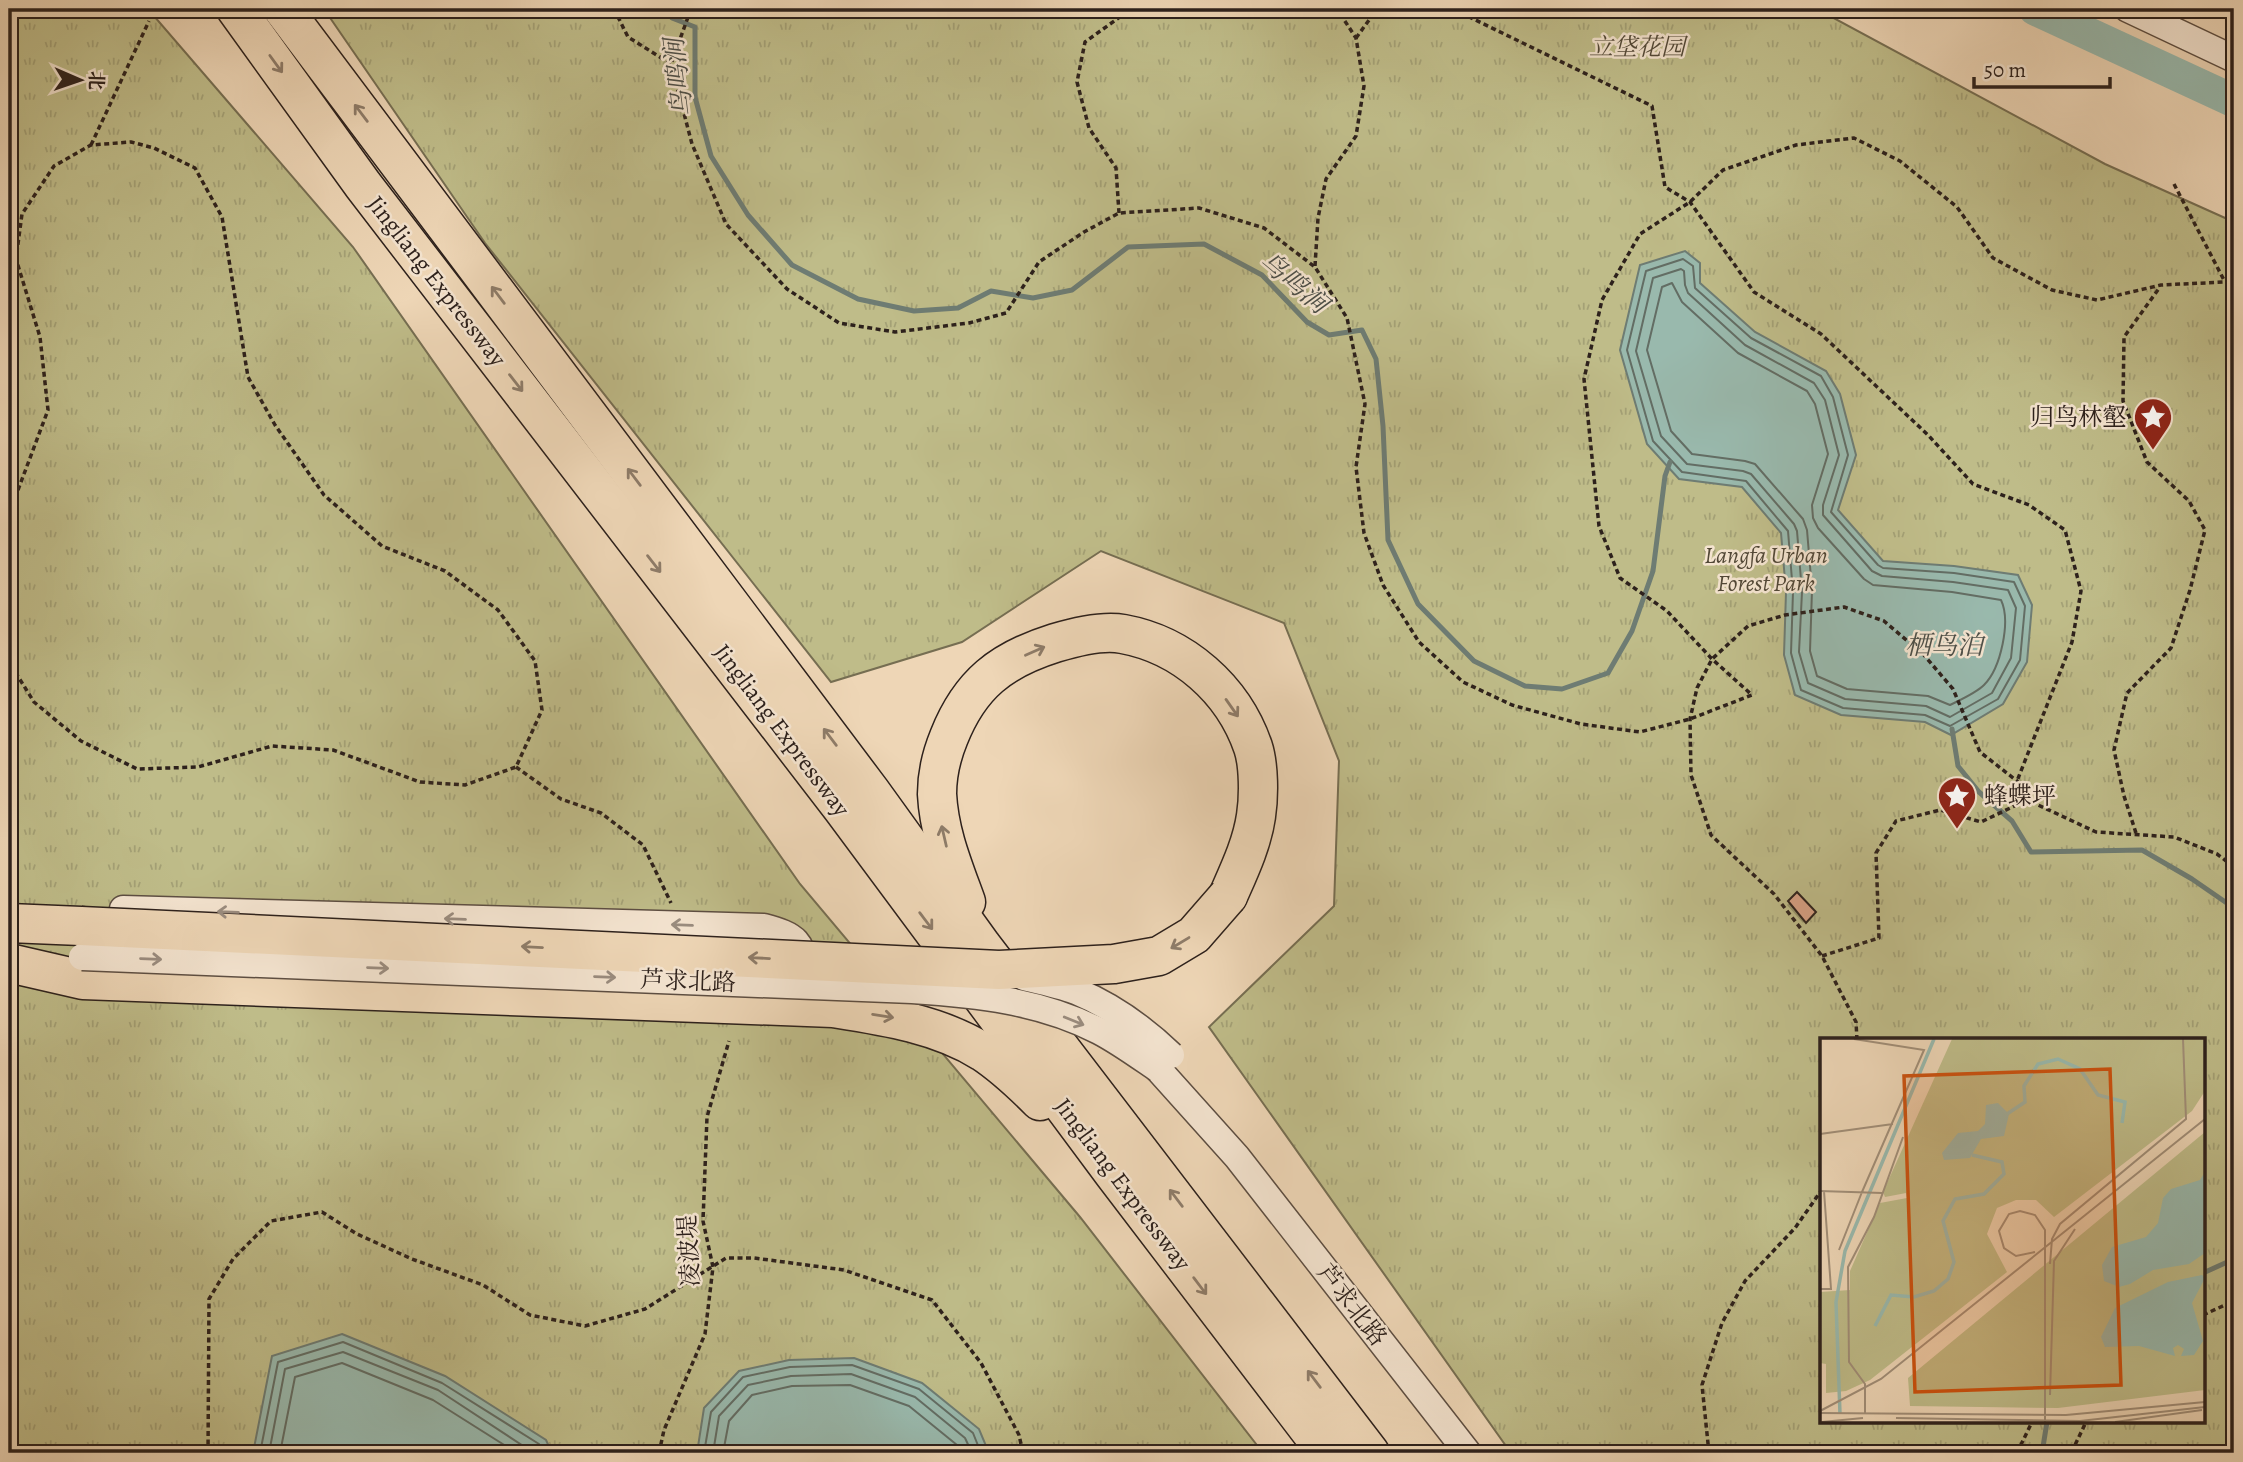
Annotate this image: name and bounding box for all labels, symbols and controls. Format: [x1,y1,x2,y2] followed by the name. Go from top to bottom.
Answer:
[1589,31,1689,63] park label: 立垡花园
[656,33,701,119] water label: 鸟鸣涧
[46,46,116,116] north arrow
[1974,46,2110,90] scale bar
[269,54,283,73] one-way arrow
[1984,56,2026,84] text: 50 m
[83,71,109,91] text: 北
[354,104,369,123] one-way arrow
[360,189,514,373] street label: Jingliang Expressway
[1253,244,1338,323] water label: 鸟鸣涧
[491,286,505,305] one-way arrow
[508,373,523,392] one-way arrow
[2132,396,2174,451] place icon: 归鸟林壑
[2030,401,2126,433] place label: 归鸟林壑
[627,468,642,487] one-way arrow
[1704,539,1828,599] park label: Langfa Urban Forest Park
[647,554,662,572] one-way arrow
[1905,628,1986,663] water label: 栖鸟泊
[707,637,858,823] street label: Jingliang Expressway
[1023,643,1045,656] one-way arrow
[1225,698,1239,717] one-way arrow
[822,729,837,747] one-way arrow
[1936,775,1978,830] place icon: 蜂蝶坪
[1984,780,2056,812] place label: 蜂蝶坪
[936,825,950,848] one-way arrow
[216,906,239,919] one-way arrow
[444,912,467,925] one-way arrow
[919,912,934,930] one-way arrow
[671,918,694,932] one-way arrow
[1170,937,1190,951] one-way arrow
[521,941,544,954] one-way arrow
[748,952,771,965] one-way arrow
[139,953,162,966] one-way arrow
[366,962,389,975] one-way arrow
[639,963,737,999] street label: 芦求北路
[594,971,617,984] one-way arrow
[871,1010,893,1023] one-way arrow
[1062,1015,1084,1028] one-way arrow
[1820,1038,2204,1424] inset map
[1048,1091,1199,1277] street label: Jingliang Expressway
[1168,1190,1183,1208] one-way arrow
[671,1214,707,1288] street label: 凌波堤
[1310,1257,1394,1353] street label: 芦求北路
[1192,1277,1207,1295] one-way arrow
[1307,1370,1321,1389] one-way arrow

